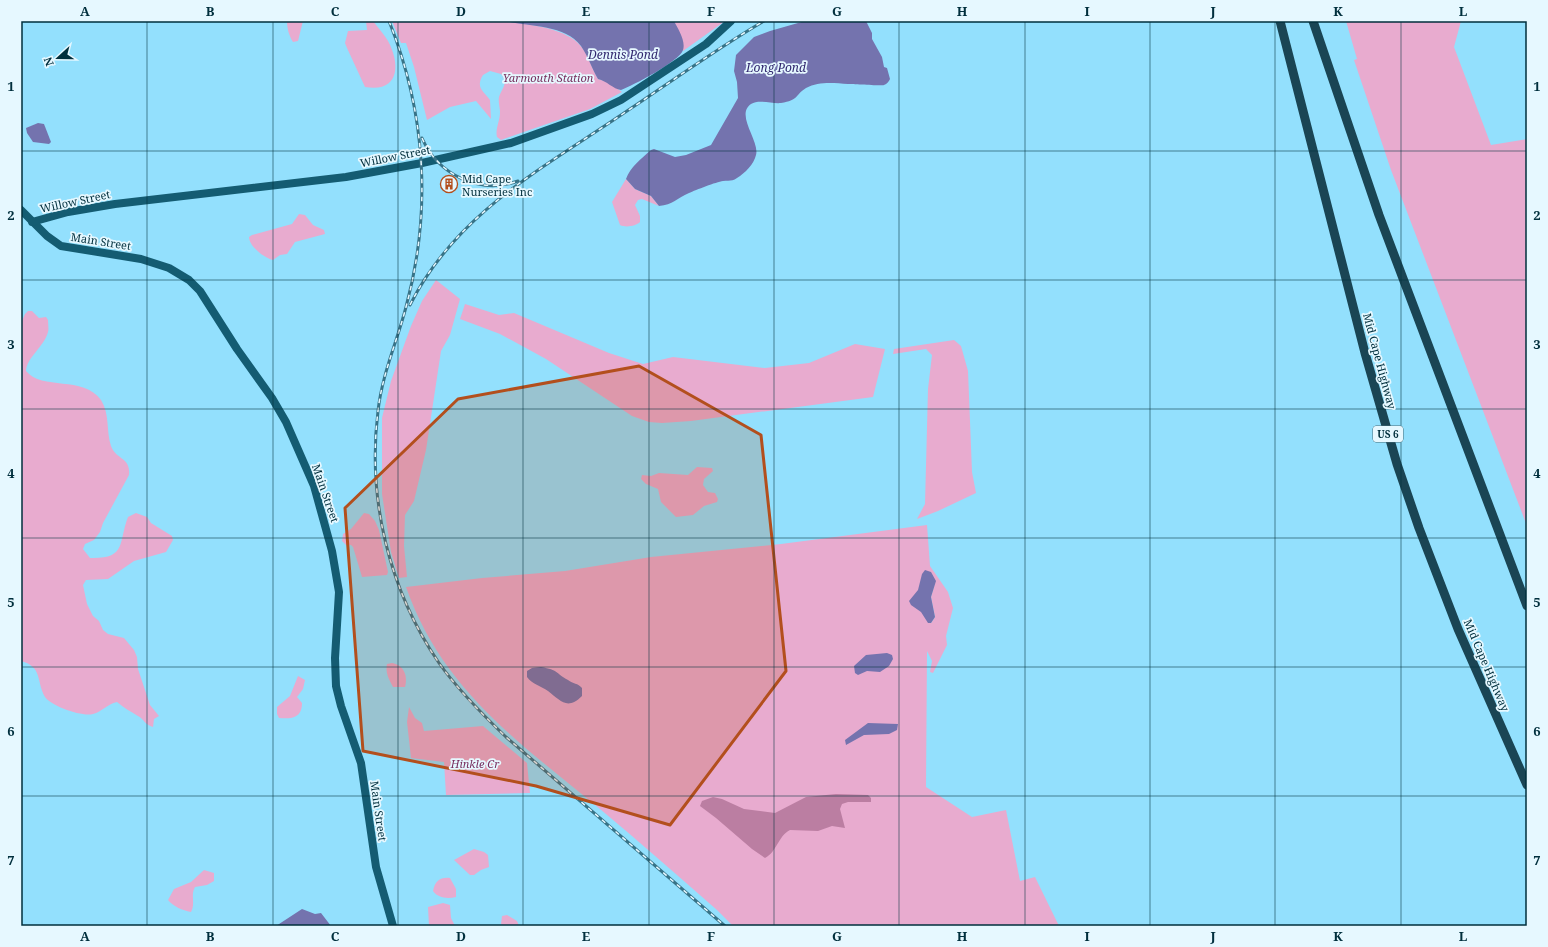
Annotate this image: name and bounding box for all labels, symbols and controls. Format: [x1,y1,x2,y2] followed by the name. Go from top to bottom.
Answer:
[80,2,90,20] text: A
[206,2,215,20] text: B
[331,2,340,20] text: C
[456,2,466,20] text: D
[582,2,591,20] text: E
[707,2,715,20] text: F
[832,2,842,20] text: G
[957,2,968,20] text: H
[1084,2,1090,20] text: I
[1209,2,1216,20] text: J
[1333,2,1343,20] text: K
[1459,2,1468,20] text: L
[38,38,78,78] north arrow
[587,46,658,63] water label: Dennis Pond
[40,55,57,68] text: N
[745,59,806,76] water label: Long Pond
[503,70,594,85] park label: Yarmouth Station
[7,77,15,95] text: 1
[1533,77,1541,95] text: 1
[359,142,432,170] street label: Willow Street
[462,171,532,199] place label: Mid Cape Nurseries Inc
[439,174,459,194] building icon: Mid Cape Nurseries Inc
[39,186,112,216] street label: Willow Street
[7,206,15,224] text: 2
[1533,206,1541,224] text: 2
[70,229,132,253] street label: Main Street
[1360,311,1400,411] street label: Mid Cape Highway
[7,335,15,353] text: 3
[1533,335,1541,353] text: 3
[1373,426,1403,442] road number: US 6
[309,462,343,524] street label: Main Street
[7,464,15,482] text: 4
[1533,464,1541,482] text: 4
[7,593,15,611] text: 5
[1533,593,1541,611] text: 5
[1461,617,1513,714] street label: Mid Cape Highway
[7,722,15,740] text: 6
[1533,722,1541,740] text: 6
[450,756,500,771] park label: Hinkle Cr
[367,780,391,842] street label: Main Street
[7,851,15,869] text: 7
[1533,851,1541,869] text: 7
[80,927,90,945] text: A
[206,927,215,945] text: B
[331,927,340,945] text: C
[456,927,466,945] text: D
[582,927,591,945] text: E
[707,927,715,945] text: F
[832,927,842,945] text: G
[957,927,968,945] text: H
[1084,927,1090,945] text: I
[1209,927,1216,945] text: J
[1333,927,1343,945] text: K
[1459,927,1468,945] text: L

